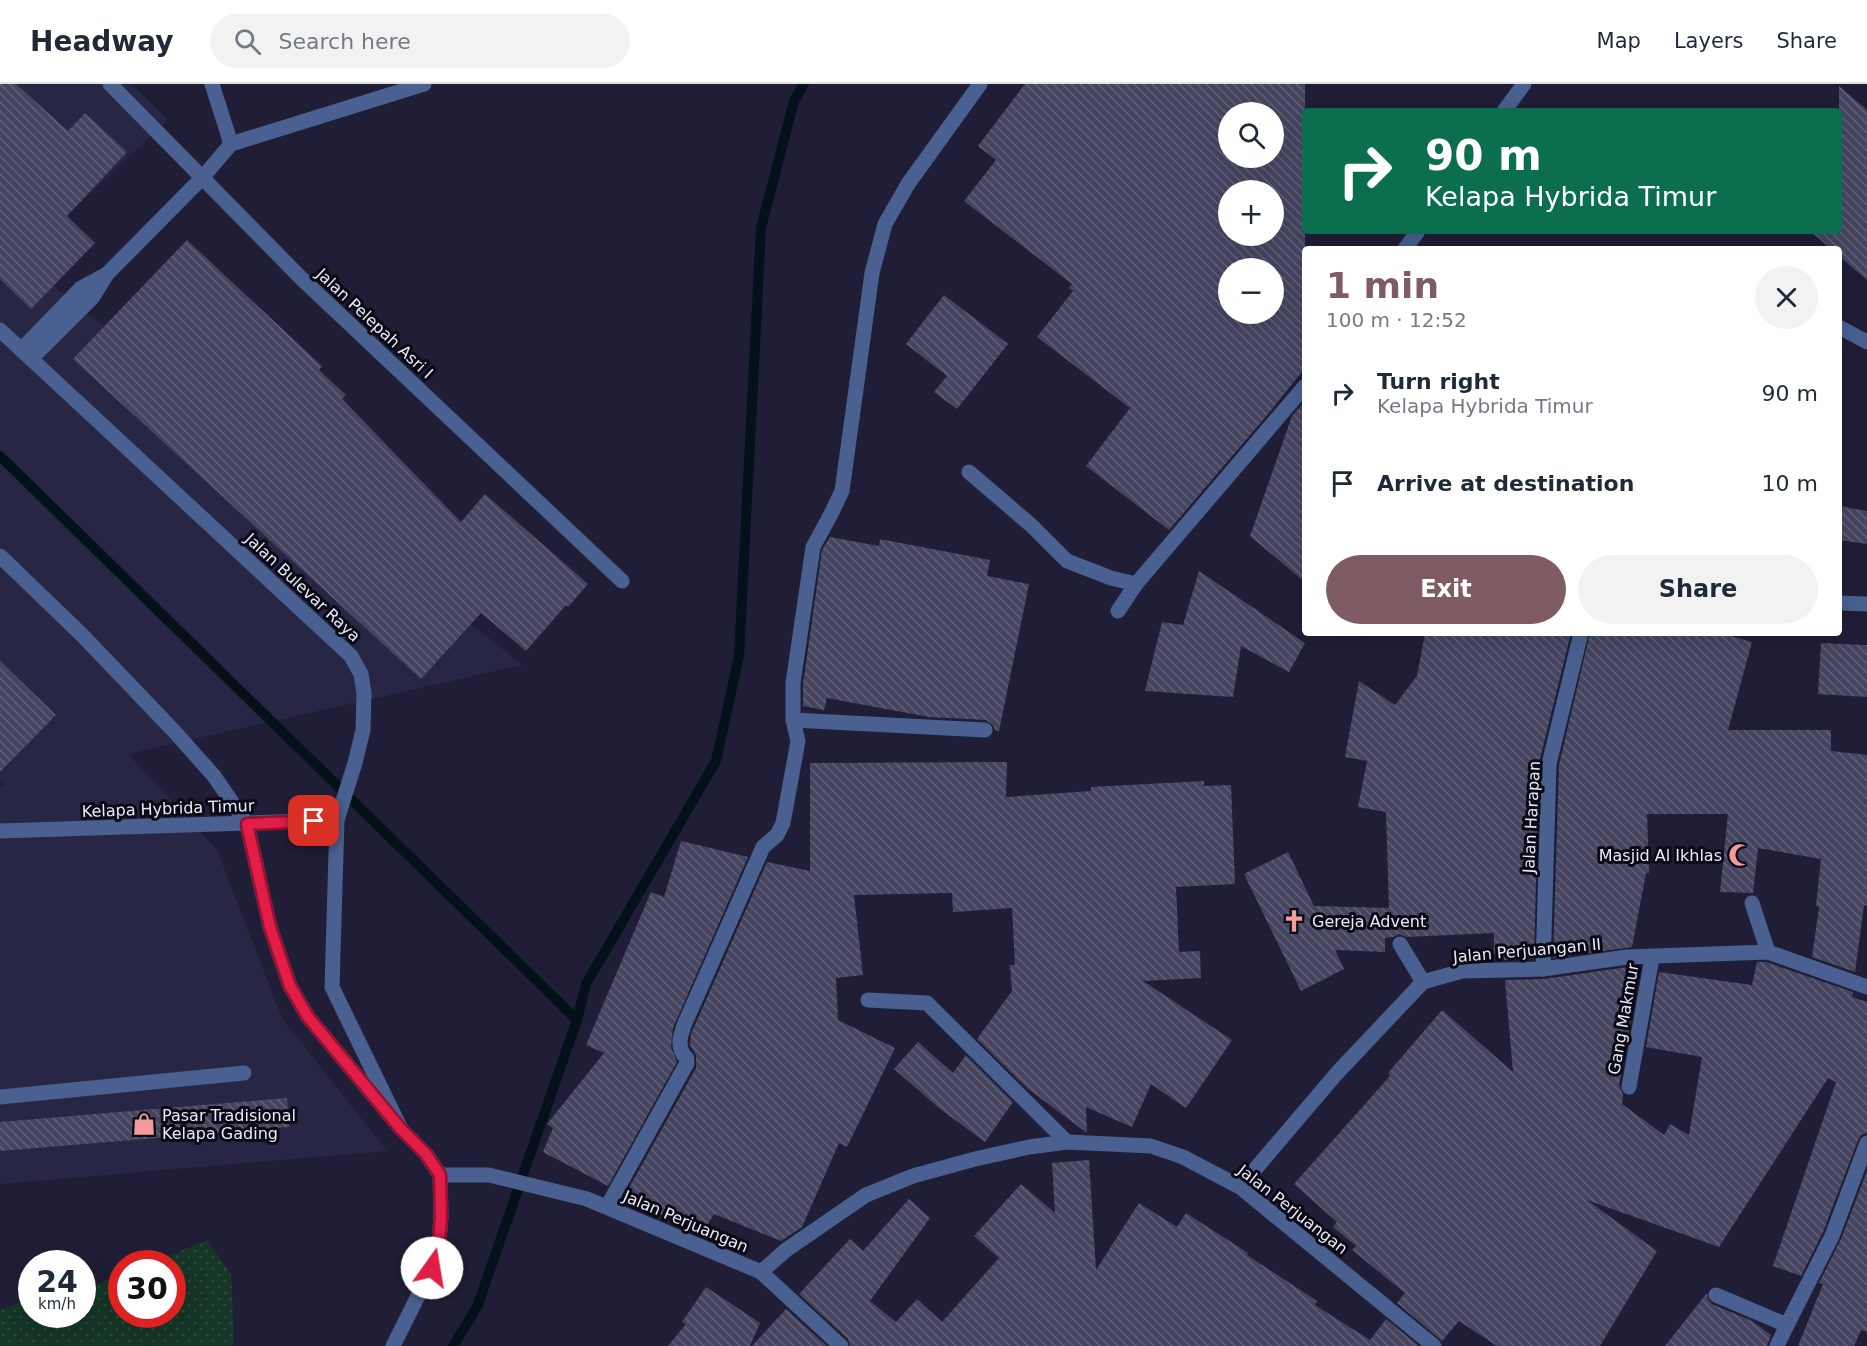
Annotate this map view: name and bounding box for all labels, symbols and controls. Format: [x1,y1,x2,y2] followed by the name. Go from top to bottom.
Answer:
[210,14,630,68] search box
[30,25,174,58] text: Headway
[231,25,264,58] icon: search
[279,29,411,54] text: Search here
[1597,29,1641,53] text: Map
[1674,29,1743,53] text: Layers
[1776,29,1837,53] text: Share
[1218,102,1284,324] map controls
[1218,102,1284,168] button: search
[1425,131,1542,180] text: 90 m
[1326,132,1404,210] icon: right
[1218,180,1284,246] button: +
[1425,181,1716,212] text: Kelapa Hybrida Timur
[1218,258,1284,324] button: −
[312,264,437,382] street label: Jalan Pelepah Asri I
[1326,265,1439,306] text: 1 min
[1755,266,1818,329] button: close
[1326,308,1467,332] text: 100 m · 12:52
[1377,369,1500,394] text: Turn right
[1326,377,1359,410] icon: right
[1762,381,1818,406] text: 90 m
[1377,394,1593,418] text: Kelapa Hybrida Timur
[1326,467,1359,500] icon: arrive
[1377,471,1634,496] text: Arrive at destination
[1762,471,1818,496] text: 10 m
[241,529,364,646] street label: Jalan Bulevar Raya
[1326,555,1566,624] button: Exit
[1578,555,1818,624] button: Share
[1519,760,1544,875] street label: Jalan Harapan
[288,795,339,846] pin
[81,796,255,821] street label: Kelapa Hybrida Timur
[297,804,330,837] icon: arrive
[1727,842,1753,868] mosque icon: Masjid Al Ikhlas
[1599,846,1722,865] place label: Masjid Al Ikhlas
[1281,908,1307,934] church icon: Gereja Advent
[1312,912,1426,931] place label: Gereja Advent
[1451,935,1602,967] street label: Jalan Perjuangan II
[1604,961,1643,1076] street label: Gang Makmur
[162,1106,296,1143] place label: Pasar Tradisional Kelapa Gading
[131,1111,157,1137] shop icon: Pasar Tradisional Kelapa Gading
[1233,1160,1351,1258] street label: Jalan Perjuangan
[619,1186,751,1256] street label: Jalan Perjuangan
[400,1236,464,1300] position arrow
[108,1250,186,1328] speed limit sign: 30
[36,1264,78,1299] text: 24
[38,1295,76,1313] text: km/h

